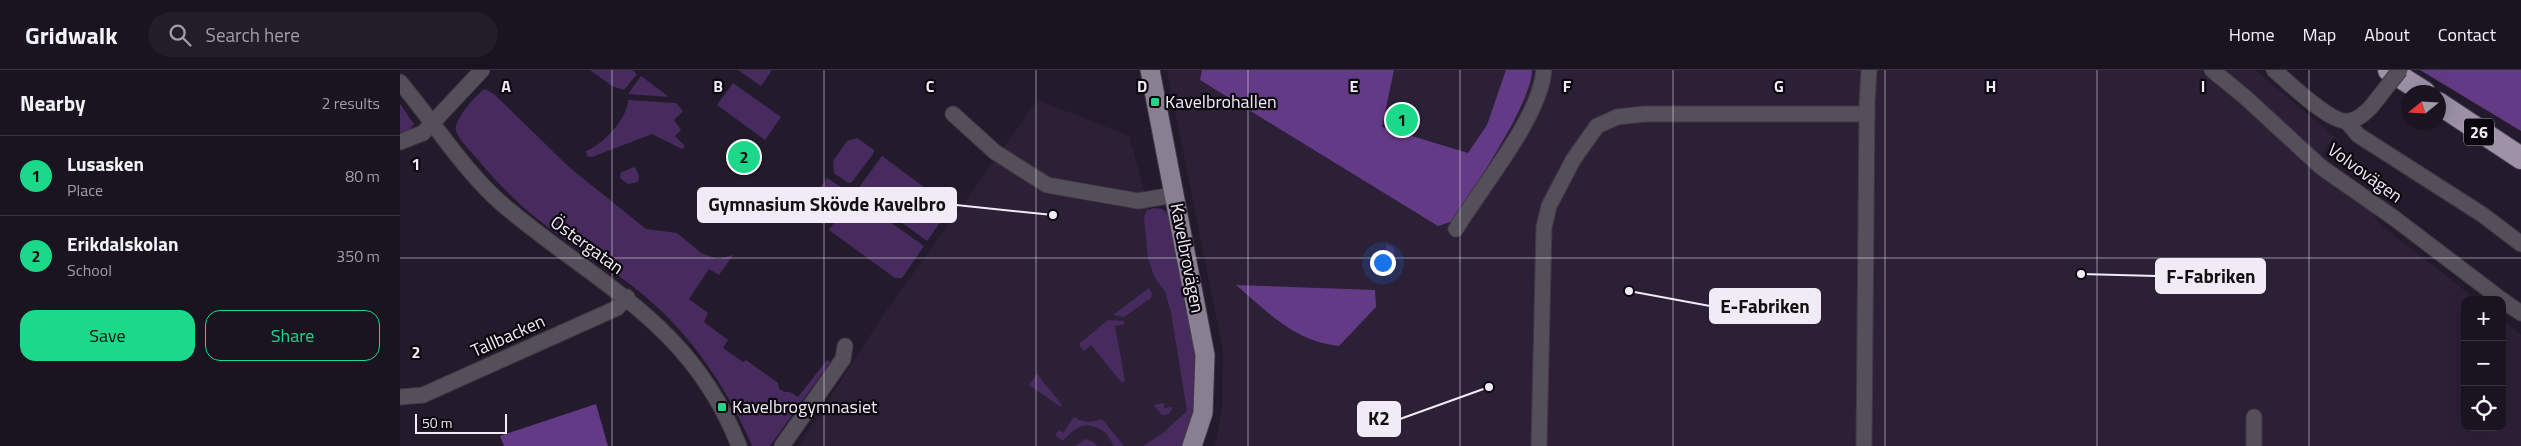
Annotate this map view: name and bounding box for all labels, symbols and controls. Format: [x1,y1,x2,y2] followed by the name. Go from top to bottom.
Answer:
[148,12,498,57] search box
[25,17,118,53] text: Gridwalk
[206,20,300,49] text: Search here
[166,21,194,49] icon: search
[2229,21,2275,48] text: Home
[2303,21,2336,48] text: Map
[2364,21,2410,48] text: About
[2438,21,2496,48] text: Contact
[501,74,511,98] text: A
[713,74,723,98] text: B
[926,74,935,98] text: C
[1137,74,1147,98] text: D
[1350,74,1359,98] text: E
[1563,74,1572,98] text: F
[1774,74,1784,98] text: G
[1986,74,1996,98] text: H
[2201,74,2205,98] text: I
[2401,85,2446,130] north arrow
[20,87,85,119] text: Nearby
[1165,88,1277,115] place label: Kavelbrohallen
[321,91,380,115] text: 2 results
[1149,96,1161,108] marker: Kavelbrohallen
[1386,101,1418,139] pin: 1
[2464,118,2494,146] road number: 26
[2322,136,2408,209] street label: Volvovägen
[728,138,760,176] pin: 2
[67,149,144,178] text: Lusasken
[412,152,420,176] text: 1
[32,164,40,188] text: 1
[345,164,380,188] text: 80 m
[67,178,103,202] text: Place
[698,188,956,222] callout: Gymnasium Skövde Kavelbro
[708,189,946,218] text: Gymnasium Skövde Kavelbro
[1164,201,1211,315] street label: Kavelbrovägen
[545,209,630,281] street label: Östergatan
[67,229,178,258] text: Erikdalskolan
[32,244,40,268] text: 2
[336,244,380,268] text: 350 m
[1370,250,1396,276] your location
[67,258,112,282] text: School
[2156,259,2265,293] callout: F-Fabriken
[2166,261,2256,290] text: F-Fabriken
[1710,289,1820,323] callout: E-Fabriken
[1720,291,1810,320] text: E-Fabriken
[2461,296,2506,431] map controls
[2461,296,2506,341] button: +
[466,307,549,364] street label: Tallbacken
[20,310,195,361] button: Save
[205,310,380,361] button: Share
[412,340,420,364] text: 2
[2461,341,2506,386] button: −
[2461,386,2506,431] button: locate
[732,393,878,420] place label: Kavelbrogymnasiet
[716,401,728,413] marker: Kavelbrogymnasiet
[1358,402,1400,436] callout: K2
[1368,403,1390,432] text: K2
[415,411,508,434] scale bar
[422,412,452,433] text: 50 m

